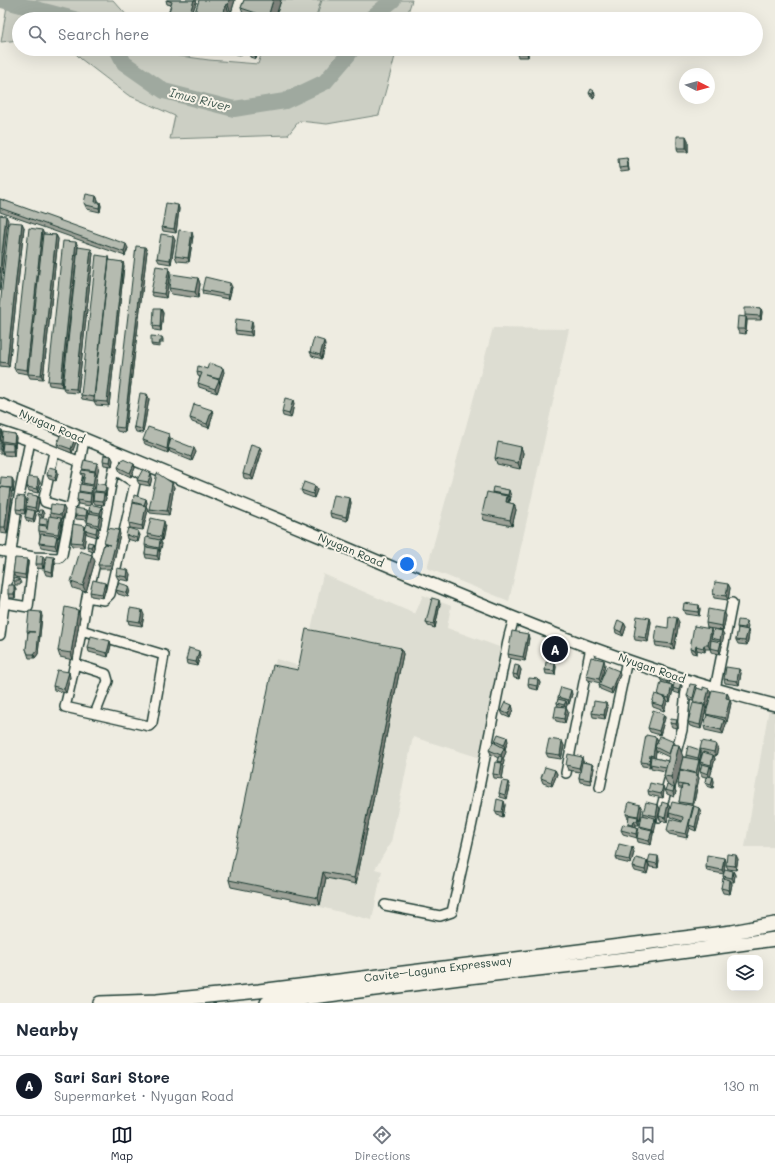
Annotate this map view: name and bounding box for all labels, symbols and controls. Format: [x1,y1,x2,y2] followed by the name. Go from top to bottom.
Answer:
[12,12,763,56] search box
[26,23,48,45] icon: search
[58,24,149,44] text: Search here
[679,68,715,104] north arrow
[168,84,232,114] water label: Imus River
[17,405,87,446] street label: Nyugan Road
[316,529,386,570] street label: Nyugan Road
[397,554,417,574] your location
[542,634,568,664] pin: A
[617,649,688,686] street label: Nyugan Road
[363,952,513,985] street label: Cavite–Laguna Expressway
[727,955,763,991] map controls
[727,955,763,991] button: layers
[16,1018,78,1040] text: Nearby
[54,1067,170,1087] text: Sari Sari Store
[24,1077,34,1094] text: A
[723,1077,759,1094] text: 130 m
[54,1087,234,1104] text: Supermarket · Nyugan Road
[111,1124,133,1163] tab: Map
[354,1124,410,1163] tab: Directions
[632,1124,664,1163] tab: Saved

